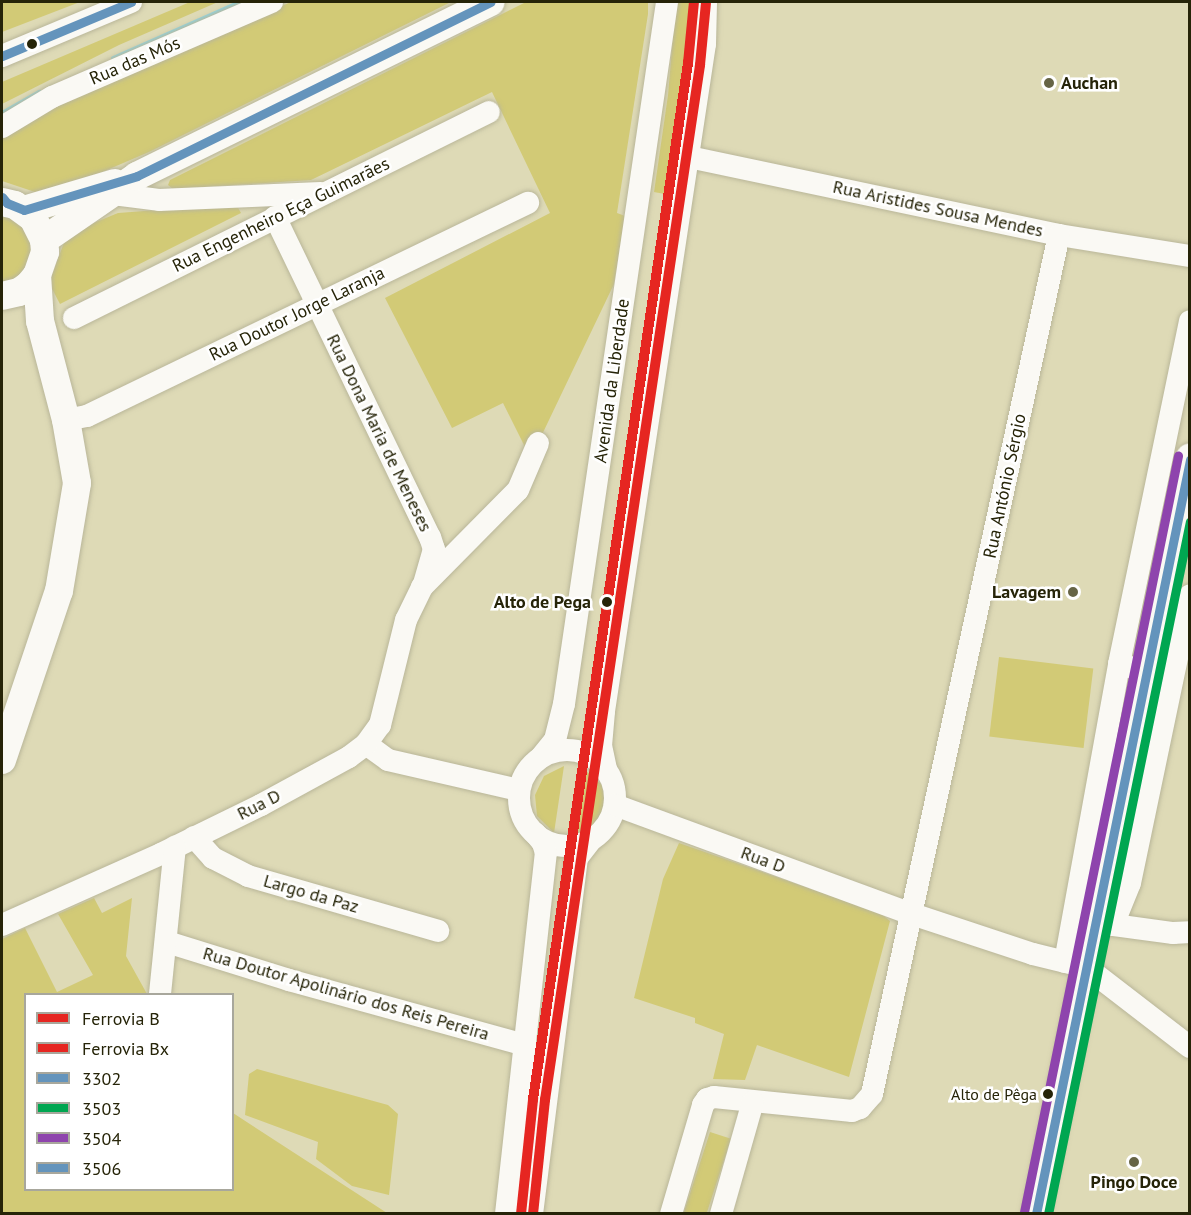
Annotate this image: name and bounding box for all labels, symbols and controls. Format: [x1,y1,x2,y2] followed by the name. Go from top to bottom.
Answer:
[86,32,184,90] street label: Rua das Mós
[26,38,38,50] unlabelled marker
[1061,72,1118,94] place label: Auchan
[1042,76,1056,90] marker: Auchan
[169,153,393,277] street label: Rua Engenheiro Eça Guimarães
[831,176,1045,242] street label: Rua Aristides Sousa Mendes
[206,262,388,366] street label: Rua Doutor Jorge Laranja
[590,298,634,464] street label: Avenida da Liberdade
[322,331,436,535] street label: Rua Dona Maria de Meneses
[979,411,1031,561] street label: Rua António Sérgio
[992,581,1061,603] place label: Lavagem
[1066,585,1080,599] marker: Lavagem
[494,591,591,613] place label: Alto de Pega
[596,591,618,613] marker: Alto de Pega
[234,785,284,825] street label: Rua D
[738,842,788,878] street label: Rua D
[261,870,361,918] street label: Largo da Paz
[200,943,492,1045] street label: Rua Doutor Apolinário dos Reis Pereira
[24,993,234,1191] legend
[82,1007,160,1030] text: Ferrovia B
[82,1037,169,1060] text: Ferrovia Bx
[82,1067,121,1090] text: 3302
[951,1084,1037,1104] place label: Alto de Pêga
[1042,1088,1054,1100] marker: Alto de Pêga
[82,1097,121,1120] text: 3503
[82,1127,121,1150] text: 3504
[1127,1155,1141,1169] marker: Pingo Doce
[82,1157,121,1180] text: 3506
[1091,1171,1177,1193] place label: Pingo Doce

